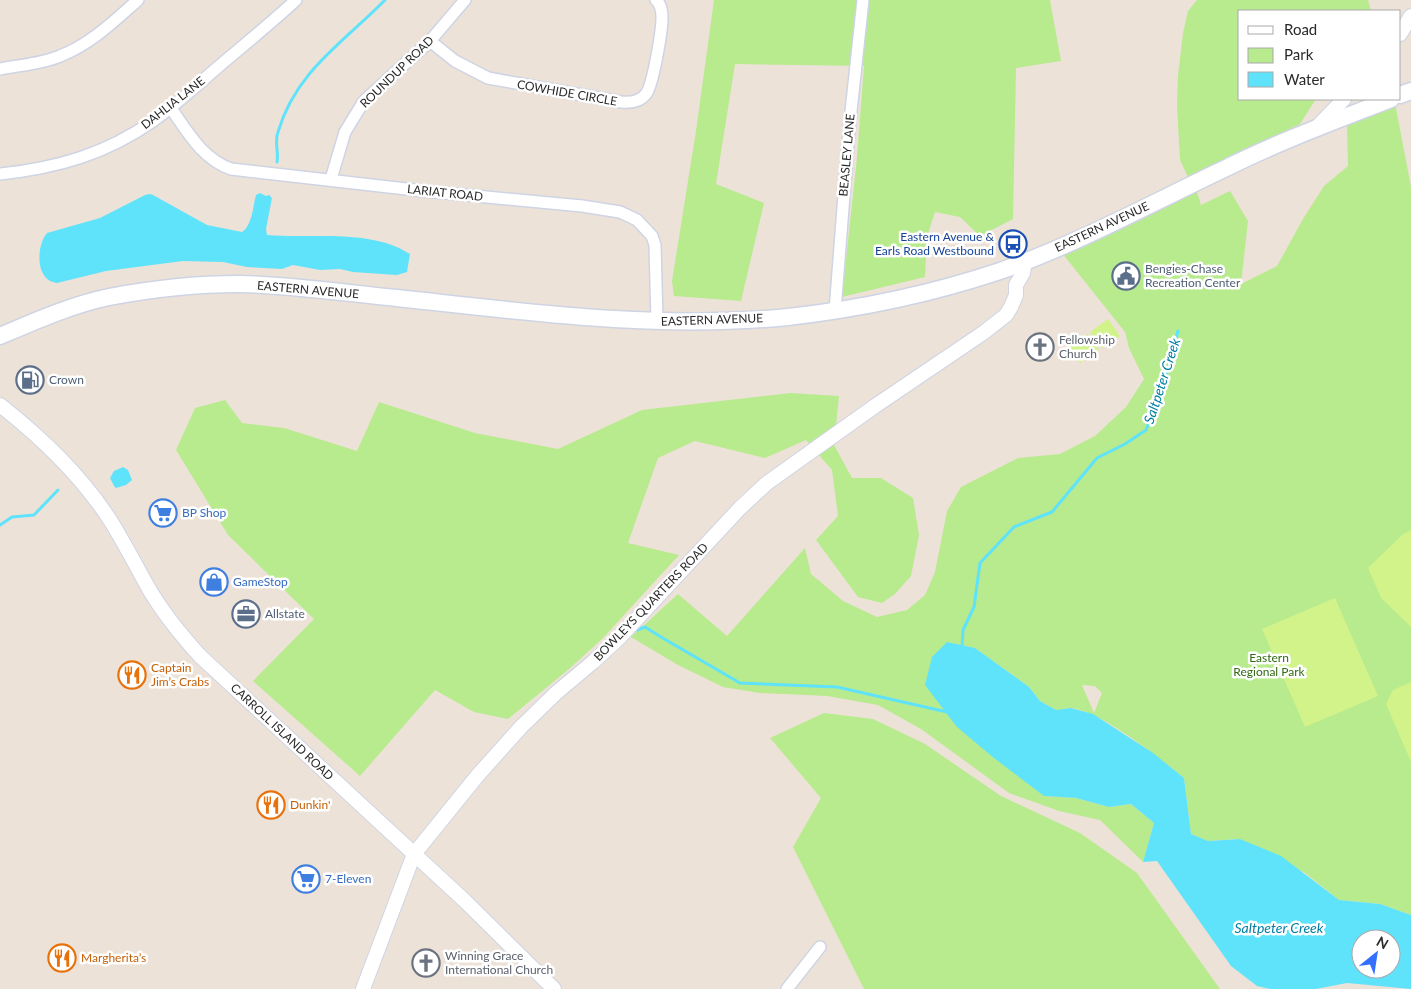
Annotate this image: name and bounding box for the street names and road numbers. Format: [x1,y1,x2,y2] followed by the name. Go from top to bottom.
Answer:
[357,33,437,111] street label: ROUNDUP ROAD
[138,73,208,132] street label: DAHLIA LANE
[516,76,618,109] street label: COWHIDE CIRCLE
[835,113,858,197] street label: BEASLEY LANE
[406,181,484,204] street label: LARIAT ROAD
[1052,198,1151,255] street label: EASTERN AVENUE
[256,278,360,301] street label: EASTERN AVENUE
[661,310,763,329] street label: EASTERN AVENUE
[590,539,711,664] street label: BOWLEYS QUARTERS ROAD
[228,680,337,783] street label: CARROLL ISLAND ROAD

